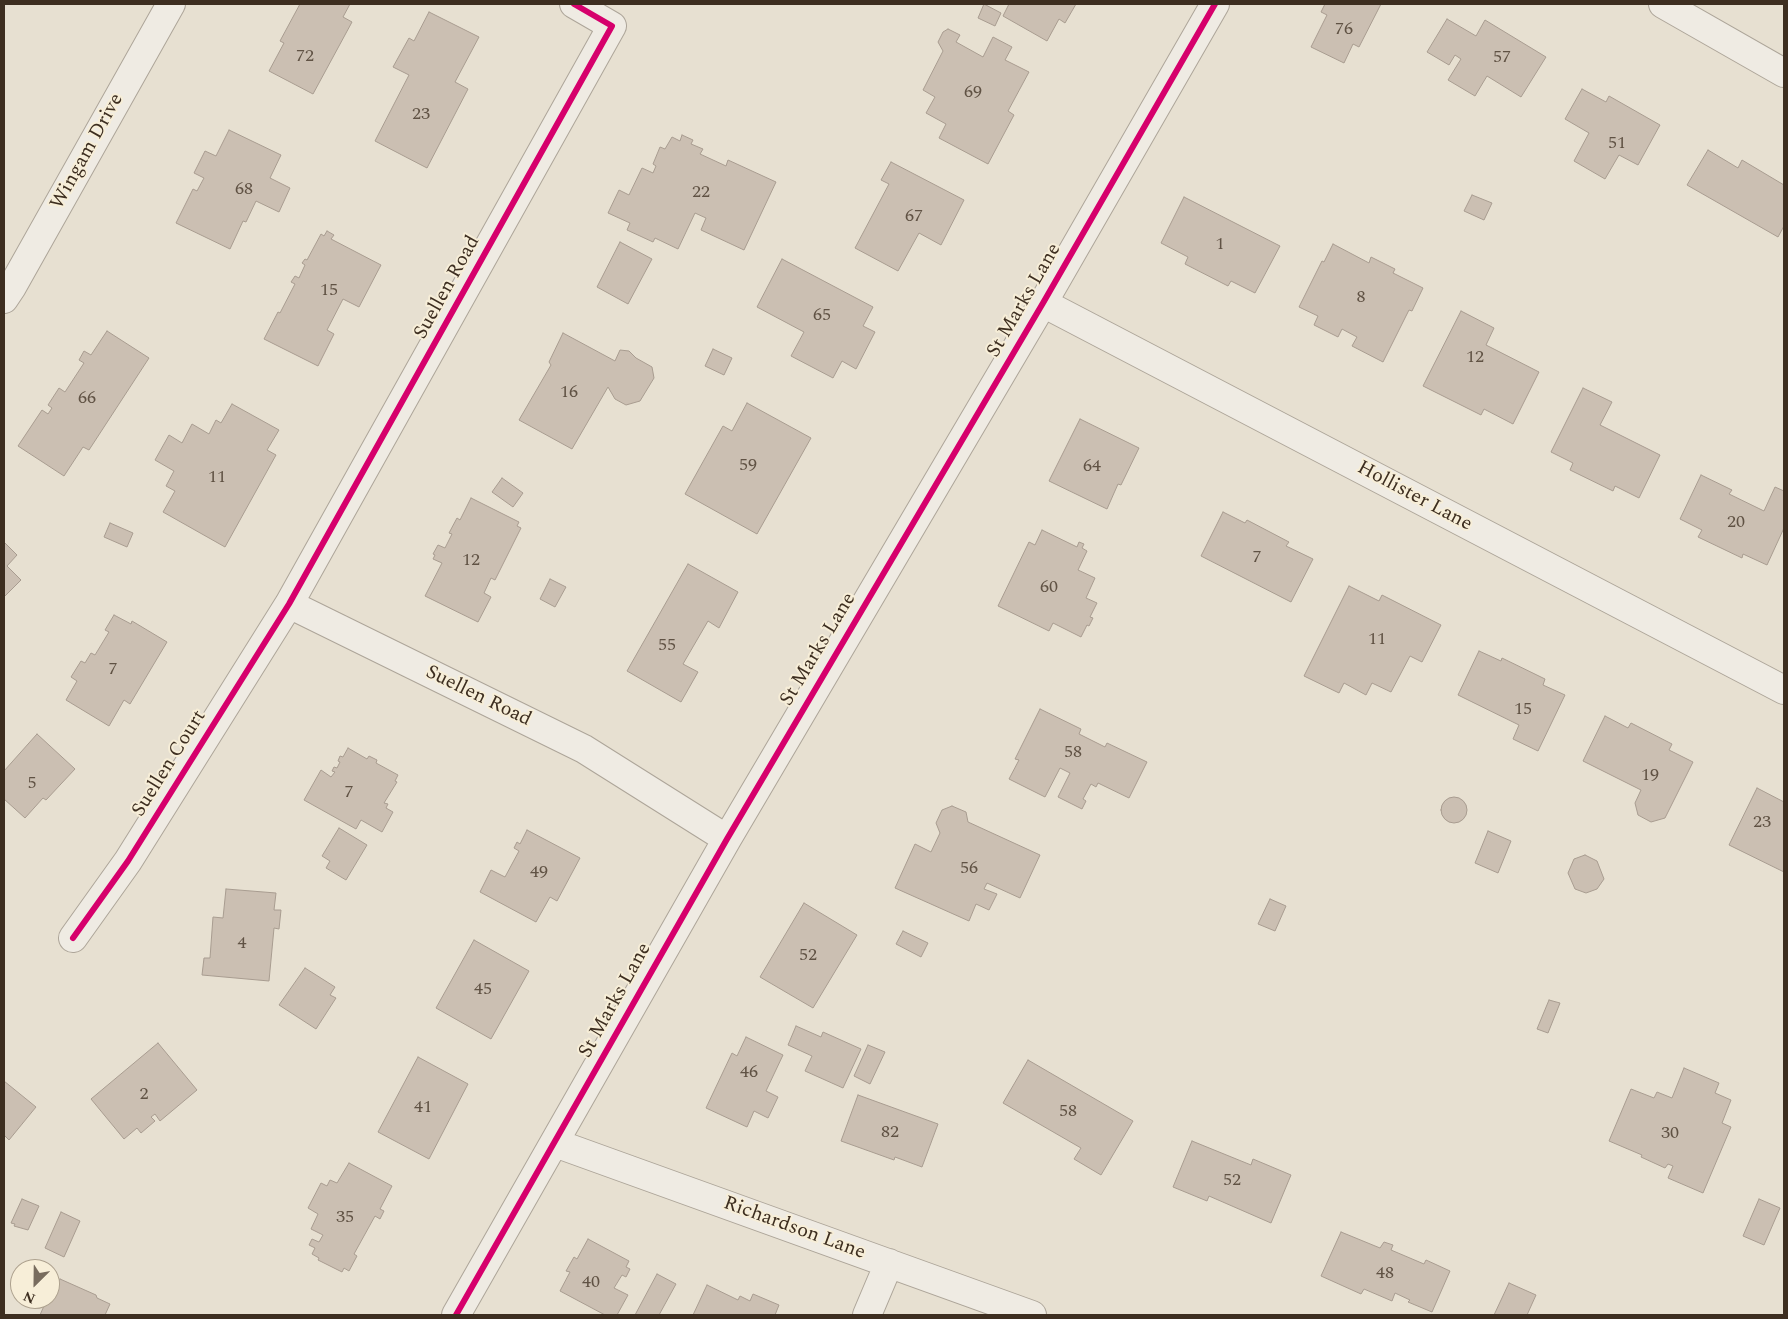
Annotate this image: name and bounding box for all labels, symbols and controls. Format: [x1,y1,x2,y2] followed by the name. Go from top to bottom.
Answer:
[1335,19,1353,41] house number: 76
[296,46,314,68] house number: 72
[1493,47,1511,69] house number: 57
[964,82,982,104] house number: 69
[46,90,130,214] street label: Wingam Drive
[412,104,430,126] house number: 23
[1608,133,1626,155] house number: 51
[235,179,253,201] house number: 68
[692,182,710,204] house number: 22
[905,206,923,228] house number: 67
[410,232,486,344] street label: Suellen Road
[1216,234,1224,256] house number: 1
[983,240,1067,362] street label: St Marks Lane
[320,280,338,302] house number: 15
[1357,287,1365,309] house number: 8
[813,305,831,327] house number: 65
[1466,347,1484,369] house number: 12
[560,382,578,404] house number: 16
[78,388,96,410] house number: 66
[739,455,757,477] house number: 59
[1083,456,1101,478] house number: 64
[1352,457,1476,537] street label: Hollister Lane
[208,467,226,489] house number: 11
[1727,512,1745,534] house number: 20
[1253,547,1261,569] house number: 7
[462,550,480,572] house number: 12
[1040,577,1058,599] house number: 60
[776,589,862,711] street label: St Marks Lane
[1368,629,1386,651] house number: 11
[658,635,676,657] house number: 55
[109,659,117,681] house number: 7
[421,661,535,733] street label: Suellen Road
[1514,699,1532,721] house number: 15
[128,706,212,822] street label: Suellen Court
[1064,742,1082,764] house number: 58
[1641,765,1659,787] house number: 19
[28,773,36,795] house number: 5
[345,782,353,804] house number: 7
[1753,812,1771,834] house number: 23
[960,858,978,880] house number: 56
[530,862,548,884] house number: 49
[238,933,246,955] house number: 4
[574,939,658,1063] street label: St Marks Lane
[799,945,817,967] house number: 52
[474,979,492,1001] house number: 45
[740,1062,758,1084] house number: 46
[140,1084,148,1106] house number: 2
[414,1097,432,1119] house number: 41
[1059,1101,1077,1123] house number: 58
[881,1122,899,1144] house number: 82
[1661,1123,1679,1145] house number: 30
[1223,1170,1241,1192] house number: 52
[720,1192,868,1266] street label: Richardson Lane
[336,1207,354,1229] house number: 35
[10,1259,60,1309] north arrow
[1376,1263,1394,1285] house number: 48
[582,1272,600,1294] house number: 40
[20,1285,39,1309] text: N

